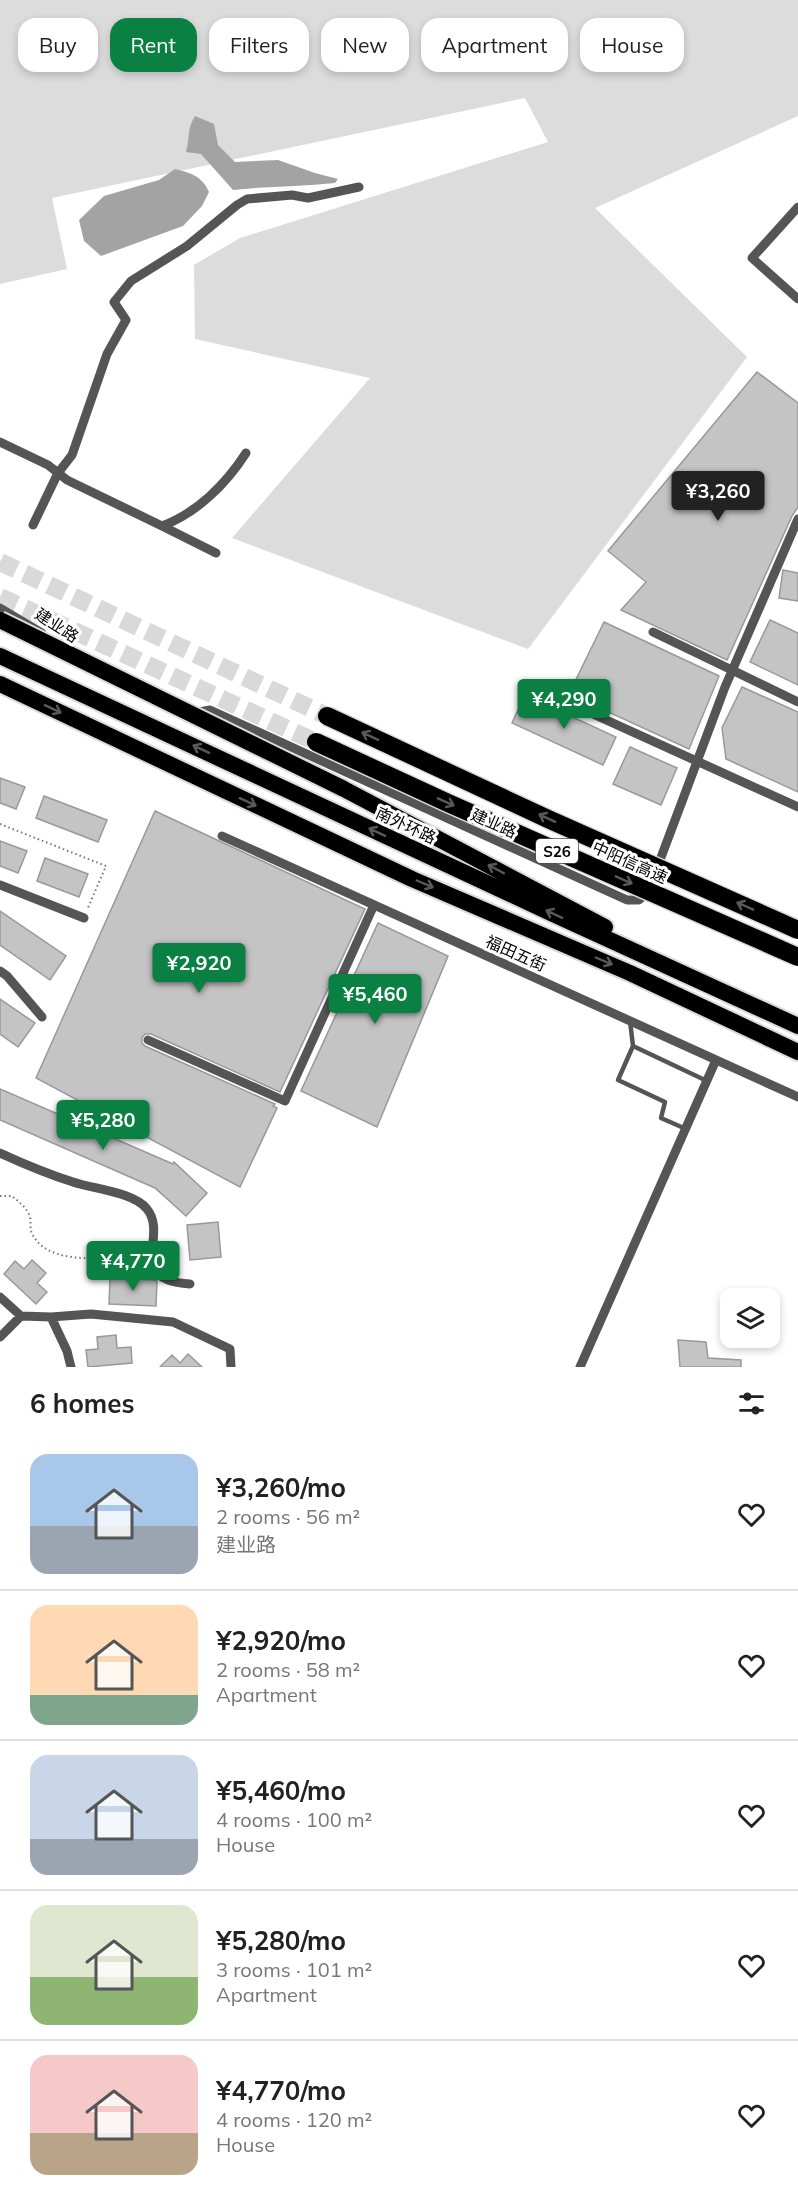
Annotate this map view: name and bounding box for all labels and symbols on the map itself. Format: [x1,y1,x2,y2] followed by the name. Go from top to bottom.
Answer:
[669,471,767,522] pin: ¥3,260
[31,604,83,646] street label: 建业路
[515,679,613,730] pin: ¥4,290
[44,704,62,715] one-way arrow
[362,730,380,742] one-way arrow
[192,742,210,754] one-way arrow
[436,796,454,808] one-way arrow
[238,797,256,809] one-way arrow
[373,802,439,848] street label: 南外环路
[468,804,520,842] street label: 建业路
[539,812,557,824] one-way arrow
[369,825,387,837] one-way arrow
[589,837,671,887] street label: 中阳信高速
[536,839,578,863] road number: S26
[488,863,506,874] one-way arrow
[614,875,633,886] one-way arrow
[415,879,433,890] one-way arrow
[736,900,754,911] one-way arrow
[545,908,563,920] one-way arrow
[483,931,549,975] street label: 福田五街
[150,943,248,994] pin: ¥2,920
[594,956,612,968] one-way arrow
[326,974,424,1025] pin: ¥5,460
[54,1100,152,1151] pin: ¥5,280
[84,1241,182,1292] pin: ¥4,770

